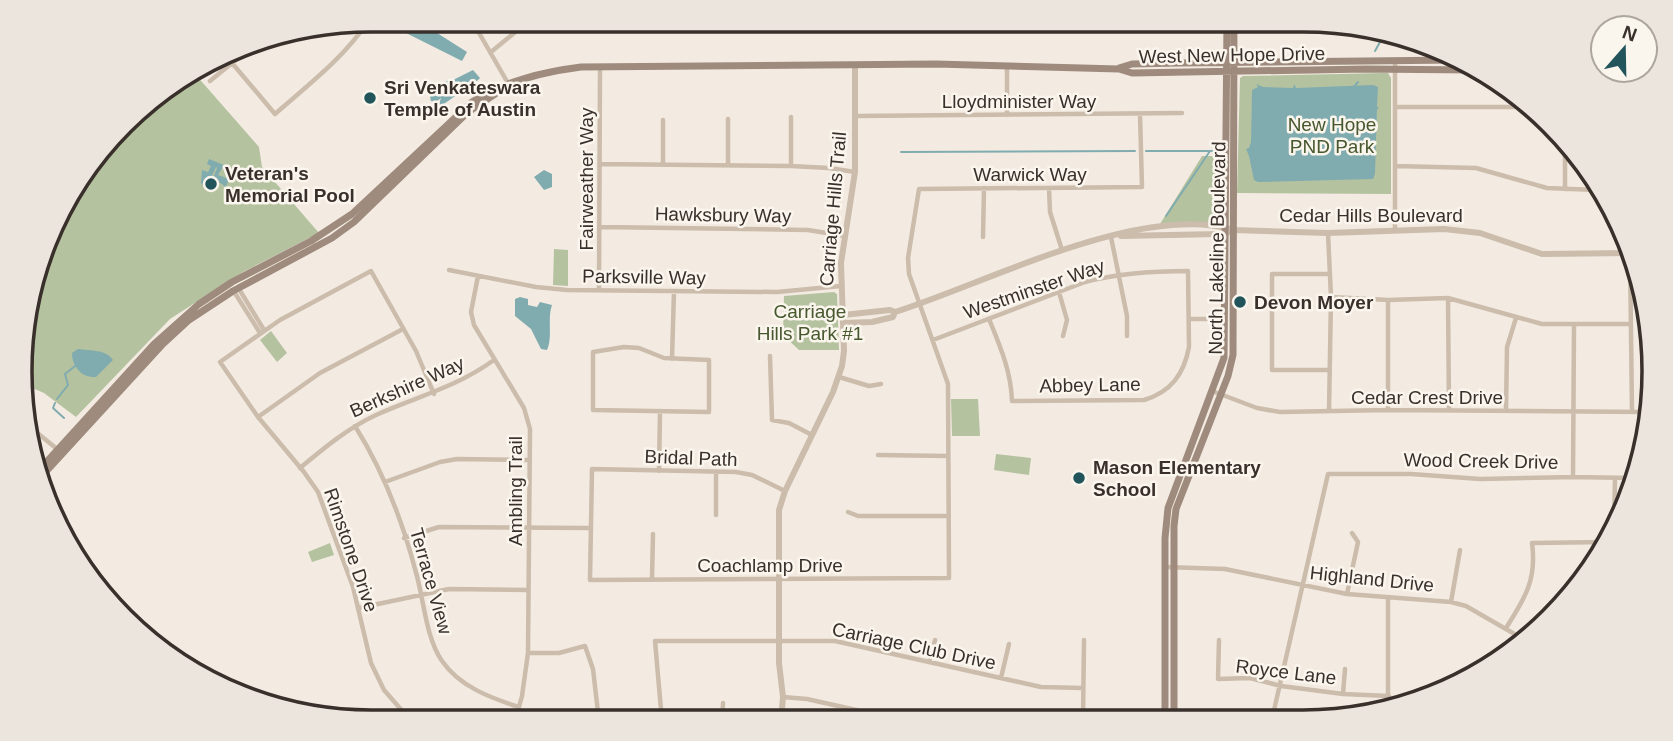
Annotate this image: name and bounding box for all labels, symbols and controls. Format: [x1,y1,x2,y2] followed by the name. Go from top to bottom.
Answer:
[1589,14,1659,84] north arrow
[1620,21,1640,46] text: N
[1139,43,1325,67] street label: West New Hope Drive
[384,77,541,120] place label: Sri Venkateswara Temple of Austin
[362,90,378,106] marker: Sri Venkateswara Temple of Austin
[942,91,1097,112] street label: Lloydminister Way
[576,107,597,250] street label: Fairweather Way
[1288,114,1376,157] park label: New Hope PND Park
[816,131,850,287] street label: Carriage Hills Trail
[1205,141,1229,355] street label: North Lakeline Boulevard
[225,163,355,206] place label: Veteran's Memorial Pool
[973,164,1087,185] street label: Warwick Way
[203,176,219,192] marker: Veteran's Memorial Pool
[655,203,792,227] street label: Hawksbury Way
[1279,205,1463,226] street label: Cedar Hills Boulevard
[961,255,1108,323] street label: Westminster Way
[582,265,707,289] street label: Parksville Way
[1254,292,1374,313] place label: Devon Moyer
[1232,294,1248,310] marker: Devon Moyer
[757,301,863,344] park label: Carriage Hills Park #1
[347,352,468,422] street label: Berkshire Way
[1039,374,1141,396] street label: Abbey Lane
[1351,387,1503,408] street label: Cedar Crest Drive
[505,436,526,546] street label: Ambling Trail
[644,446,738,470] street label: Bridal Path
[1403,449,1559,473] street label: Wood Creek Drive
[1093,457,1261,500] place label: Mason Elementary School
[1071,470,1087,486] marker: Mason Elementary School
[320,485,382,615] street label: Rimstone Drive
[406,525,456,637] street label: Terrace View
[697,555,843,576] street label: Coachlamp Drive
[1309,562,1435,596] street label: Highland Drive
[830,618,998,674] street label: Carriage Club Drive
[1234,655,1338,689] street label: Royce Lane

